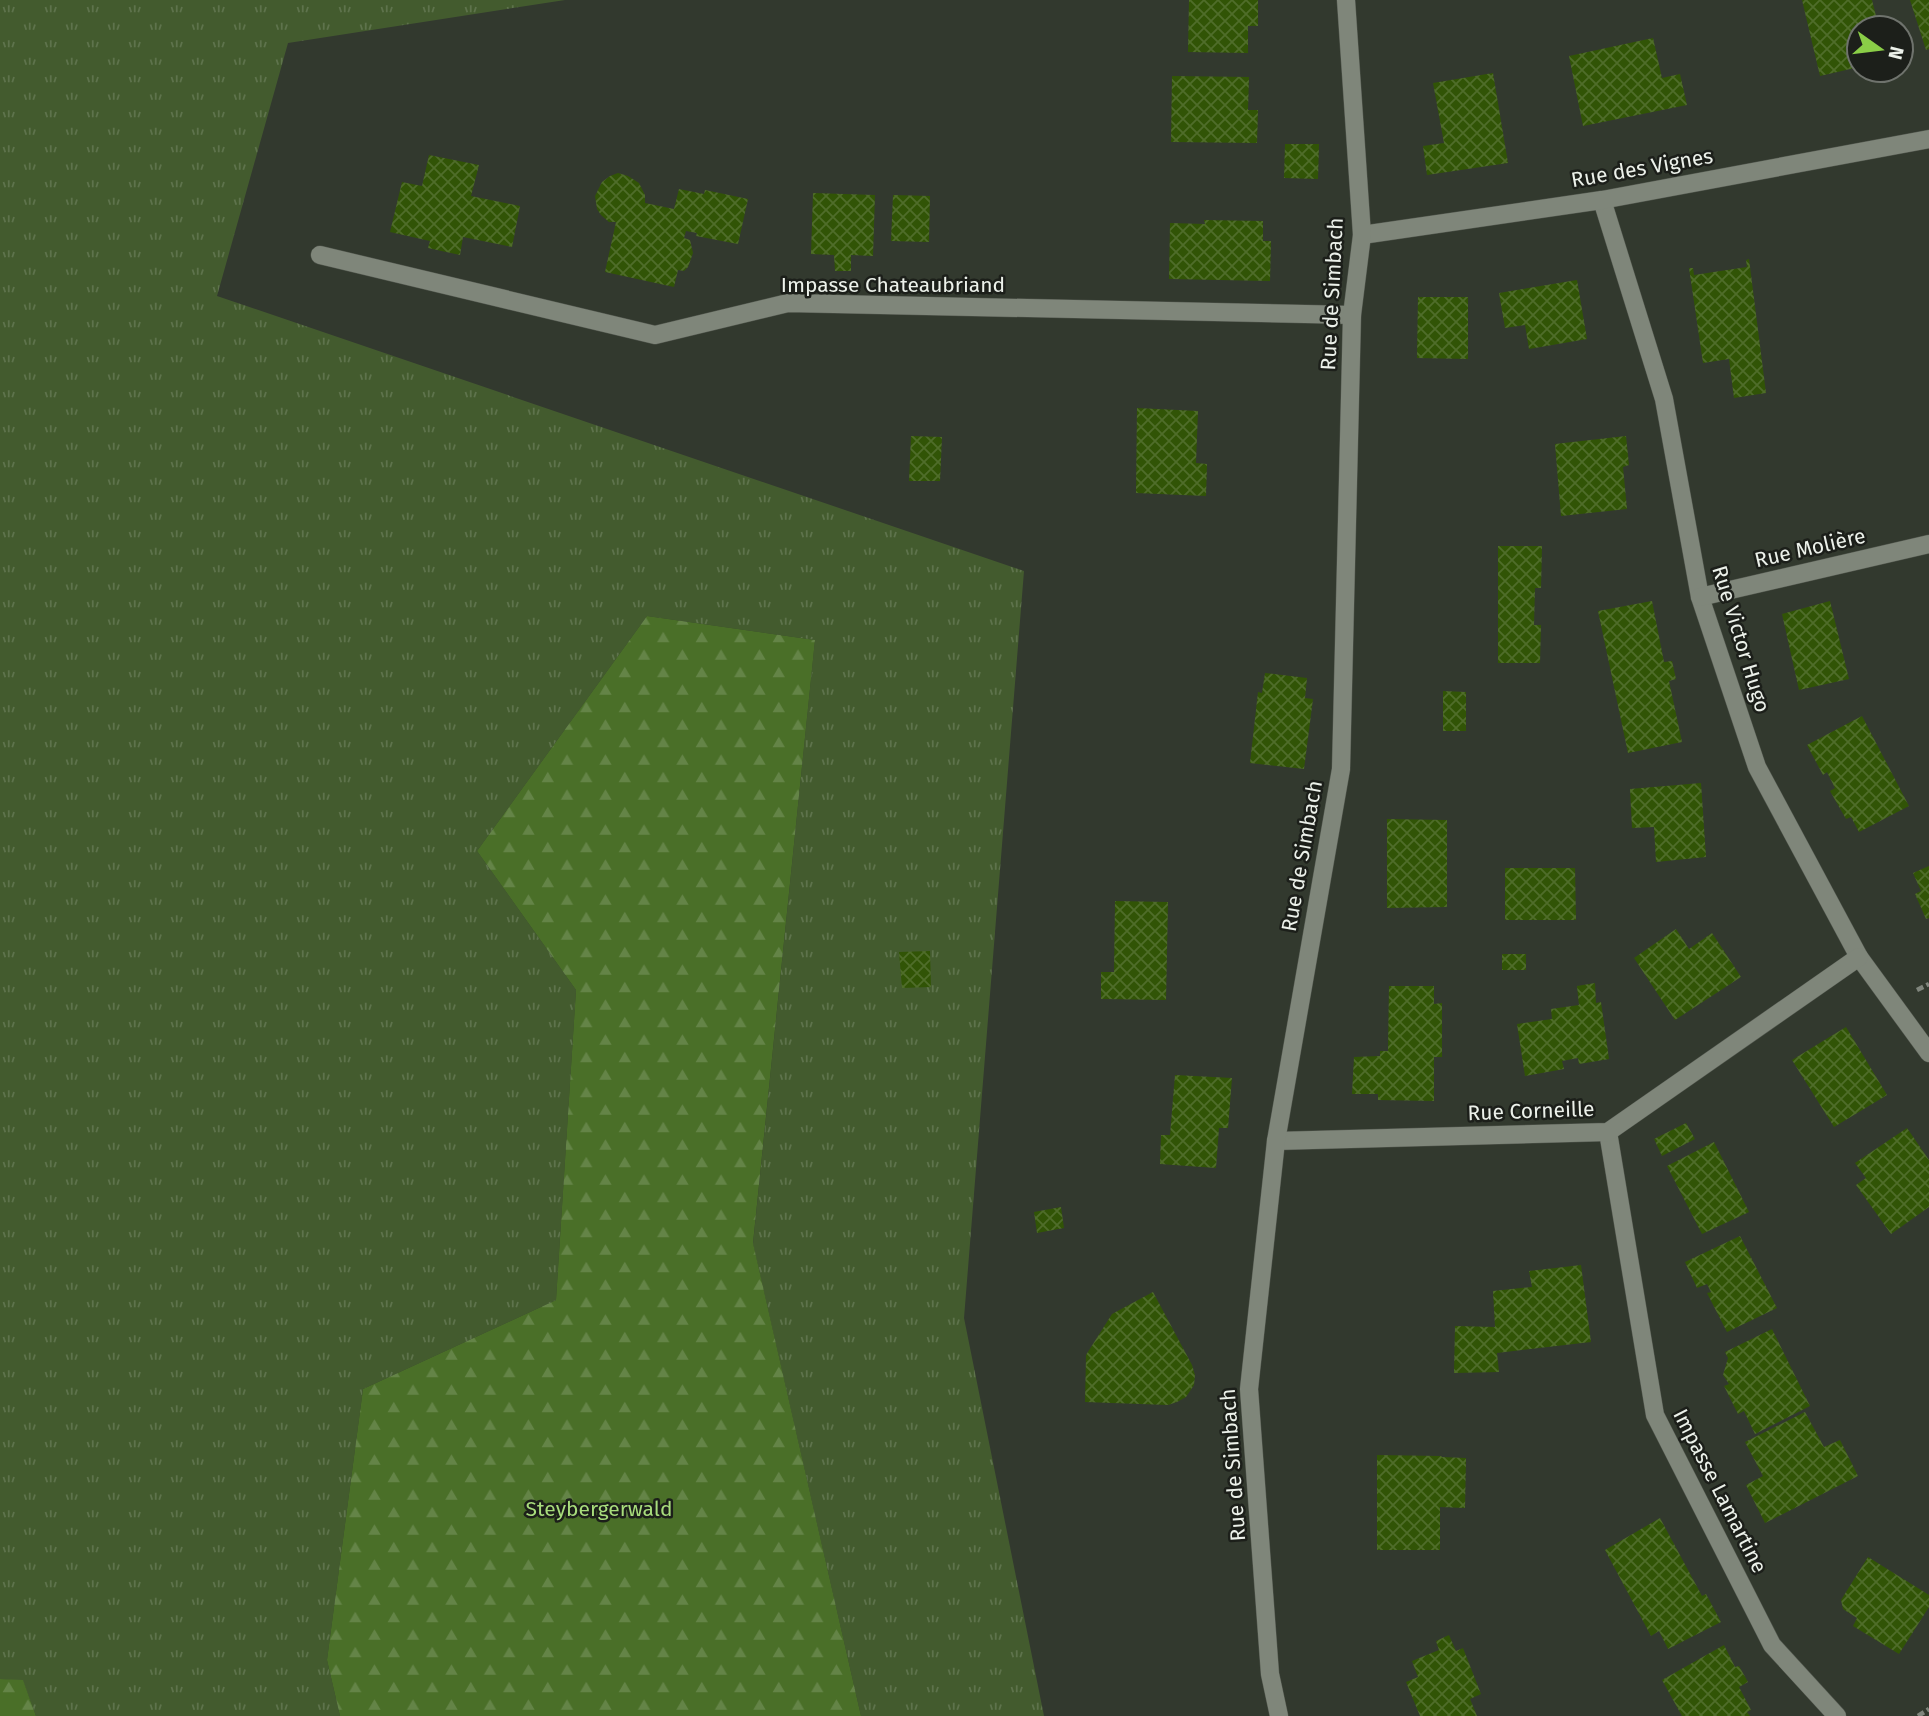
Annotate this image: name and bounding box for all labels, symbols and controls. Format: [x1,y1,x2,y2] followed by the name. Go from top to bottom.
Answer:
[1845,14,1915,84] north arrow
[1883,44,1909,62] text: N
[1569,143,1715,193] street label: Rue des Vignes
[1315,217,1349,371] street label: Rue de Simbach
[781,272,1005,298] street label: Impasse Chateaubriand
[1752,523,1868,573] street label: Rue Molière
[1706,562,1776,716] street label: Rue Victor Hugo
[1276,778,1328,934] street label: Rue de Simbach
[1467,1096,1595,1126] street label: Rue Corneille
[1215,1388,1251,1542] street label: Rue de Simbach
[1667,1405,1773,1577] street label: Impasse Lamartine
[526,1496,672,1522] park label: Steybergerwald

